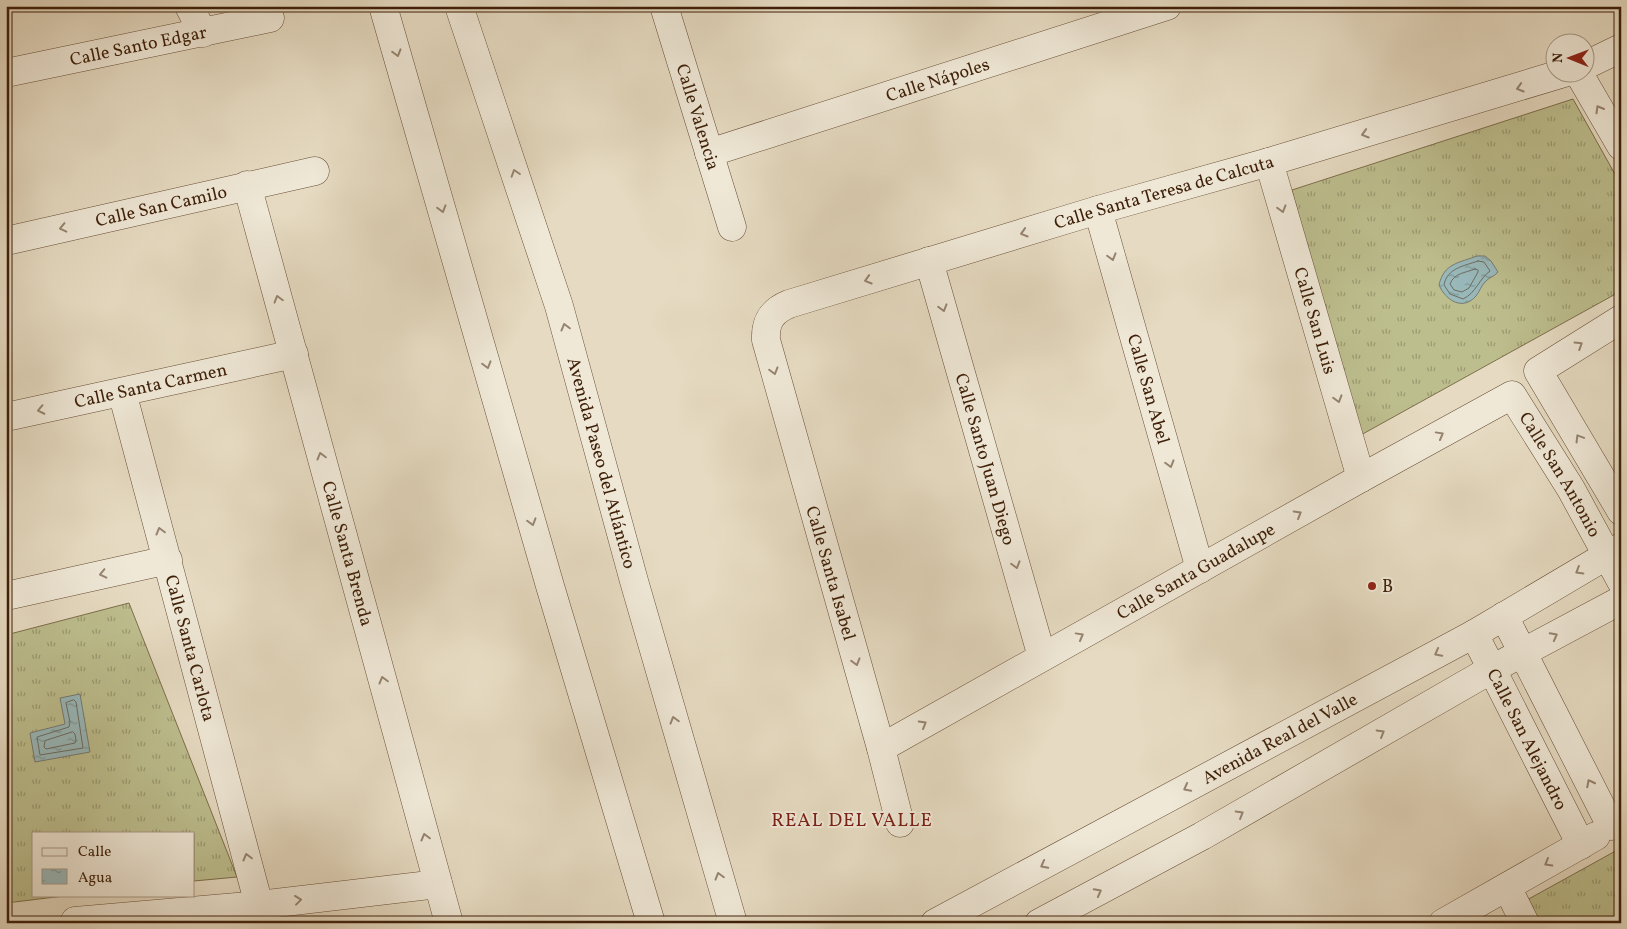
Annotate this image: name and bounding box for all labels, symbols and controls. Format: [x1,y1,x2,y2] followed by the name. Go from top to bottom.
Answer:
[68,20,210,73] street label: Calle Santo Edgar
[1544,32,1594,82] north arrow
[391,49,401,57] one-way arrow
[883,53,993,109] street label: Calle Nápoles
[1549,53,1568,63] text: N
[669,61,725,174] street label: Calle Valencia
[1517,82,1525,92] one-way arrow
[1596,106,1606,115] one-way arrow
[1361,128,1369,138] one-way arrow
[1051,150,1278,237] street label: Calle Santa Teresa de Calcuta
[510,169,520,177] one-way arrow
[93,180,230,234] street label: Calle San Camilo
[436,205,446,213] one-way arrow
[1277,205,1287,213] one-way arrow
[58,222,67,233] one-way arrow
[1020,227,1028,237] one-way arrow
[1106,253,1116,261] one-way arrow
[1286,264,1341,377] street label: Calle San Luis
[864,274,873,284] one-way arrow
[274,296,284,304] one-way arrow
[937,303,947,311] one-way arrow
[560,324,570,332] one-way arrow
[1120,331,1175,447] street label: Calle San Abel
[1574,342,1583,351] one-way arrow
[560,355,641,572] street label: Avenida Paseo del Atlántico
[72,358,230,416] street label: Calle Santa Carmen
[481,361,491,369] one-way arrow
[769,366,779,375] one-way arrow
[948,371,1021,549] street label: Calle Santo Juan Diego
[1332,394,1342,402] one-way arrow
[36,404,45,414] one-way arrow
[1512,408,1606,542] street label: Calle San Antonio
[1435,431,1444,441] one-way arrow
[1575,435,1585,444] one-way arrow
[317,452,327,460] one-way arrow
[1165,459,1175,468] one-way arrow
[315,478,378,629] street label: Calle Santa Brenda
[798,503,861,644] street label: Calle Santa Isabel
[1292,510,1301,520] one-way arrow
[526,517,536,525] one-way arrow
[1113,518,1280,627] street label: Calle Santa Guadalupe
[156,528,166,536] one-way arrow
[1010,561,1021,569] one-way arrow
[1575,565,1584,575] one-way arrow
[99,568,108,579] one-way arrow
[157,572,220,725] street label: Calle Santa Carlota
[1382,575,1393,600] place label: B
[1366,580,1378,592] marker: B
[1074,632,1083,642] one-way arrow
[1548,632,1557,642] one-way arrow
[1434,647,1443,657] one-way arrow
[851,658,861,666] one-way arrow
[1480,665,1572,815] street label: Calle San Alejandro
[378,677,388,685] one-way arrow
[1198,688,1362,791] street label: Avenida Real del Valle
[670,716,680,724] one-way arrow
[918,721,927,731] one-way arrow
[1376,729,1385,739] one-way arrow
[1586,779,1596,788] one-way arrow
[1183,782,1192,792] one-way arrow
[771,808,933,834] district label: REAL DEL VALLE
[1235,810,1244,820] one-way arrow
[32,832,195,896] legend
[421,833,431,842] one-way arrow
[78,842,111,863] text: Calle
[242,853,253,862] one-way arrow
[1545,857,1554,867] one-way arrow
[1040,858,1049,868] one-way arrow
[78,868,112,889] text: Agua
[715,872,725,881] one-way arrow
[1093,888,1102,898] one-way arrow
[294,895,302,906] one-way arrow

